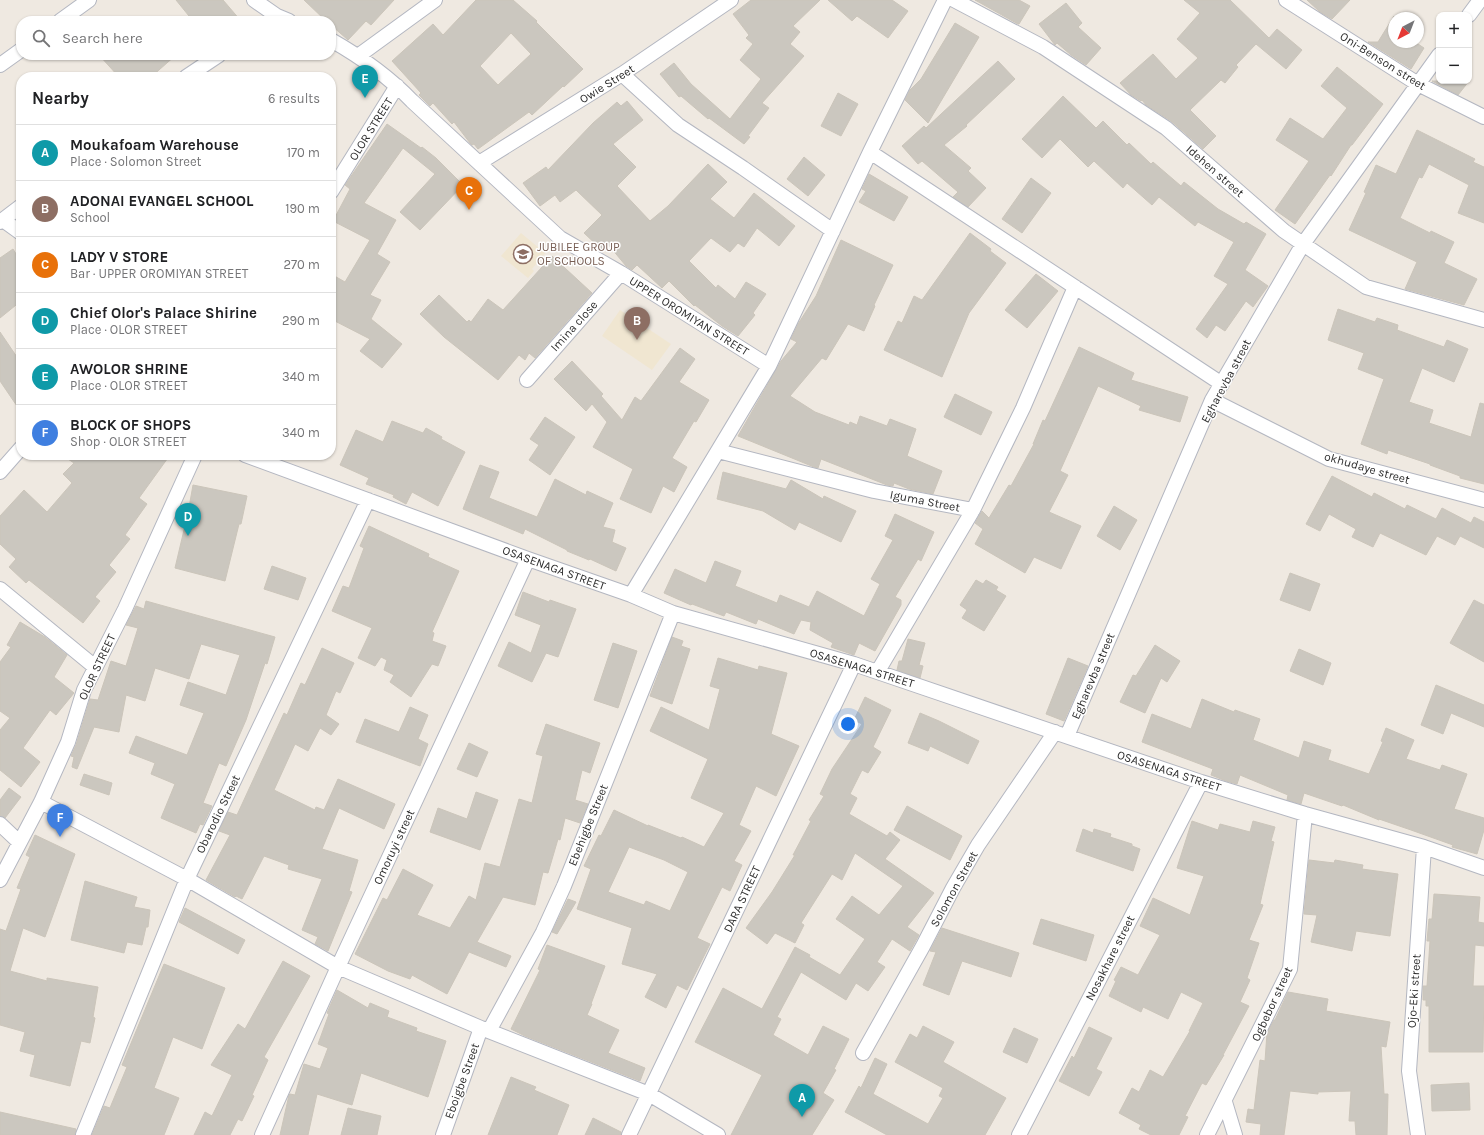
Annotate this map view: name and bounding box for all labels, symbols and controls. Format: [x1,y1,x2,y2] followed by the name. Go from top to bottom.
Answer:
[1388,12,1424,48] north arrow
[1436,12,1472,84] map controls
[1436,12,1472,48] button: +
[16,16,336,60] search box
[30,27,52,49] icon: search
[62,29,143,47] text: Search here
[1337,29,1429,93] street label: Oni-Benson street
[1436,48,1472,84] button: −
[577,61,637,106] street label: Owie Street
[352,65,378,98] pin: E
[32,88,89,108] text: Nearby
[268,91,320,106] text: 6 results
[346,95,396,163] street label: OLOR STREET
[70,136,239,154] text: Moukafoam Warehouse
[1183,142,1247,200] street label: Idehen street
[41,145,49,160] text: A
[287,145,320,160] text: 170 m
[70,154,201,169] text: Place · Solomon Street
[456,177,482,210] pin: C
[70,192,253,210] text: ADONAI EVANGEL SCHOOL
[41,201,49,216] text: B
[285,201,320,216] text: 190 m
[70,210,110,225] text: School
[537,240,620,268] place label: JUBILEE GROUP OF SCHOOLS
[512,243,534,265] school or university icon: JUBILEE GROUP OF SCHOOLS
[70,248,168,266] text: LADY V STORE
[41,257,49,272] text: C
[283,257,320,272] text: 270 m
[70,266,248,281] text: Bar · UPPER OROMIYAN STREET
[627,273,751,359] street label: UPPER OROMIYAN STREET
[548,298,600,354] street label: Imina close
[70,304,257,322] text: Chief Olor's Palace Shirine
[624,307,650,340] pin: B
[41,313,49,328] text: D
[282,313,320,328] text: 290 m
[70,322,187,337] text: Place · OLOR STREET
[1198,336,1254,425] street label: Egharevba street
[70,360,188,378] text: AWOLOR SHRINE
[41,369,49,384] text: E
[282,369,320,384] text: 340 m
[70,378,187,393] text: Place · OLOR STREET
[70,416,191,434] text: BLOCK OF SHOPS
[41,425,49,440] text: F
[282,425,320,440] text: 340 m
[70,434,186,449] text: Shop · OLOR STREET
[1323,449,1412,487] street label: okhudaye street
[889,487,962,515] street label: Iguma Street
[175,503,201,536] pin: D
[501,543,607,593] street label: OSASENAGA STREET
[1068,630,1118,721] street label: Egharevba street
[76,632,118,702] street label: OLOR STREET
[808,645,916,691] street label: OSASENAGA STREET
[838,714,858,734] your location
[1115,748,1223,794] street label: OSASENAGA STREET
[193,772,243,855] street label: Obarodio Street
[565,782,611,868] street label: Ebehigbe Street
[47,804,73,837] pin: F
[371,807,418,887] street label: Omoruyi street
[927,848,981,929] street label: Solomon Street
[720,863,764,935] street label: DARA STREET
[1083,913,1138,1003] street label: Nosakhare street
[1404,953,1424,1028] street label: Ojo-Eki street
[1249,964,1296,1044] street label: Ogbebor street
[442,1041,482,1121] street label: Eboigbe Street
[789,1084,815,1117] pin: A

